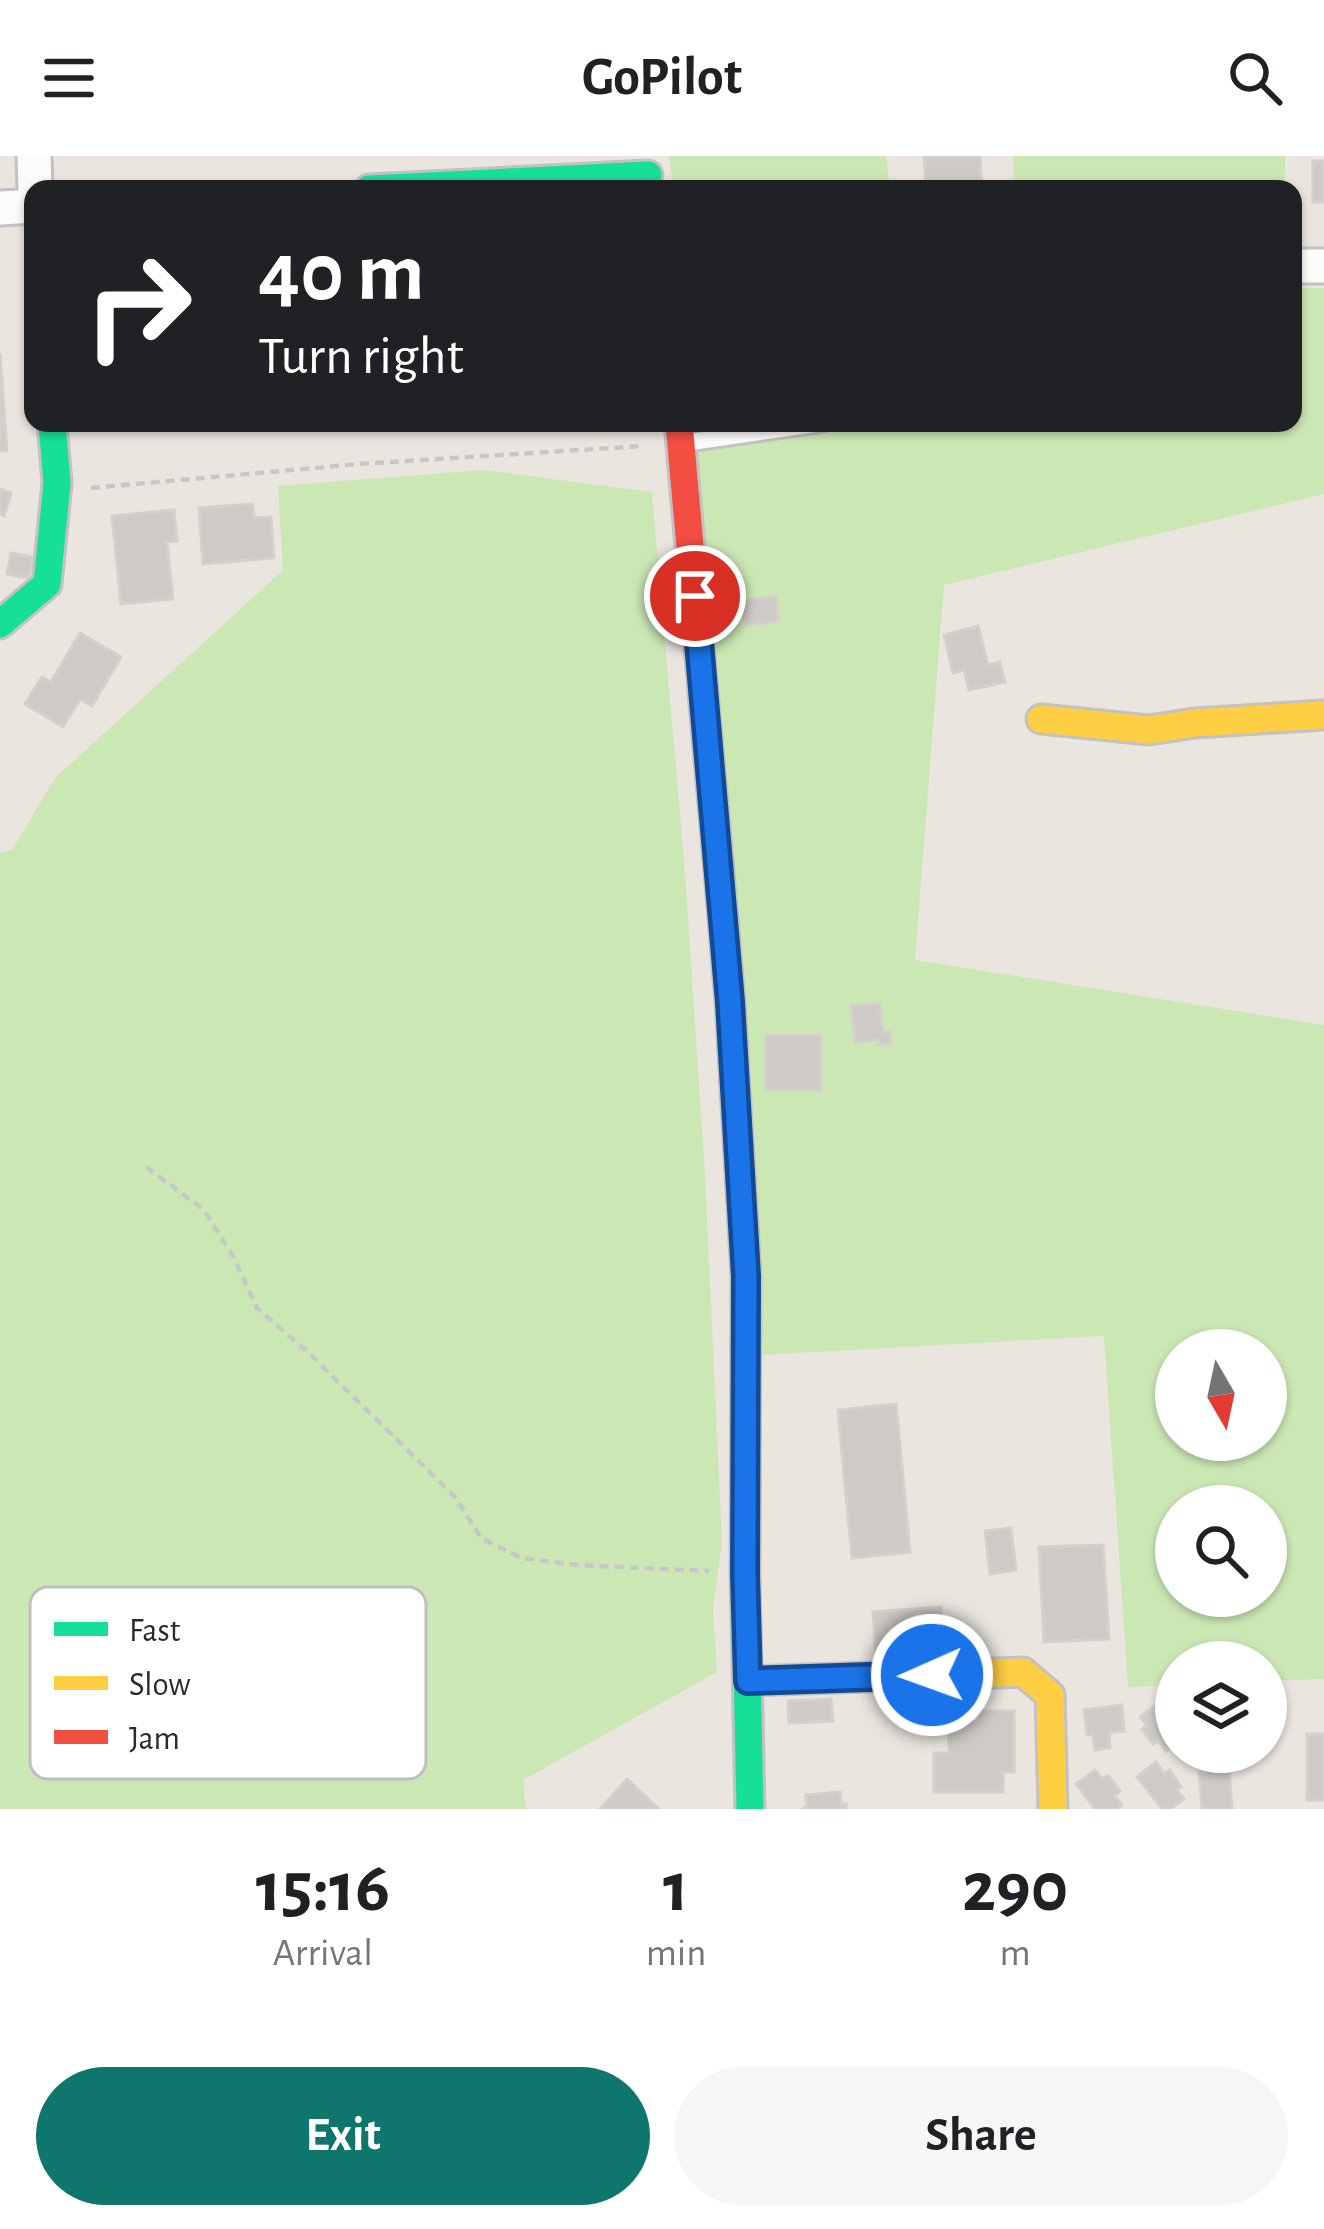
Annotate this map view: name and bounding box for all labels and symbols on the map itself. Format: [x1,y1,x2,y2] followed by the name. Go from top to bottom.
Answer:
[644,545,746,647] pin
[1155,1329,1287,1461] north arrow
[30,1587,426,1779] legend
[869,1612,995,1738] position arrow
[129,1615,181,1648] text: Fast
[129,1669,190,1702] text: Slow
[129,1723,180,1756] text: Jam

